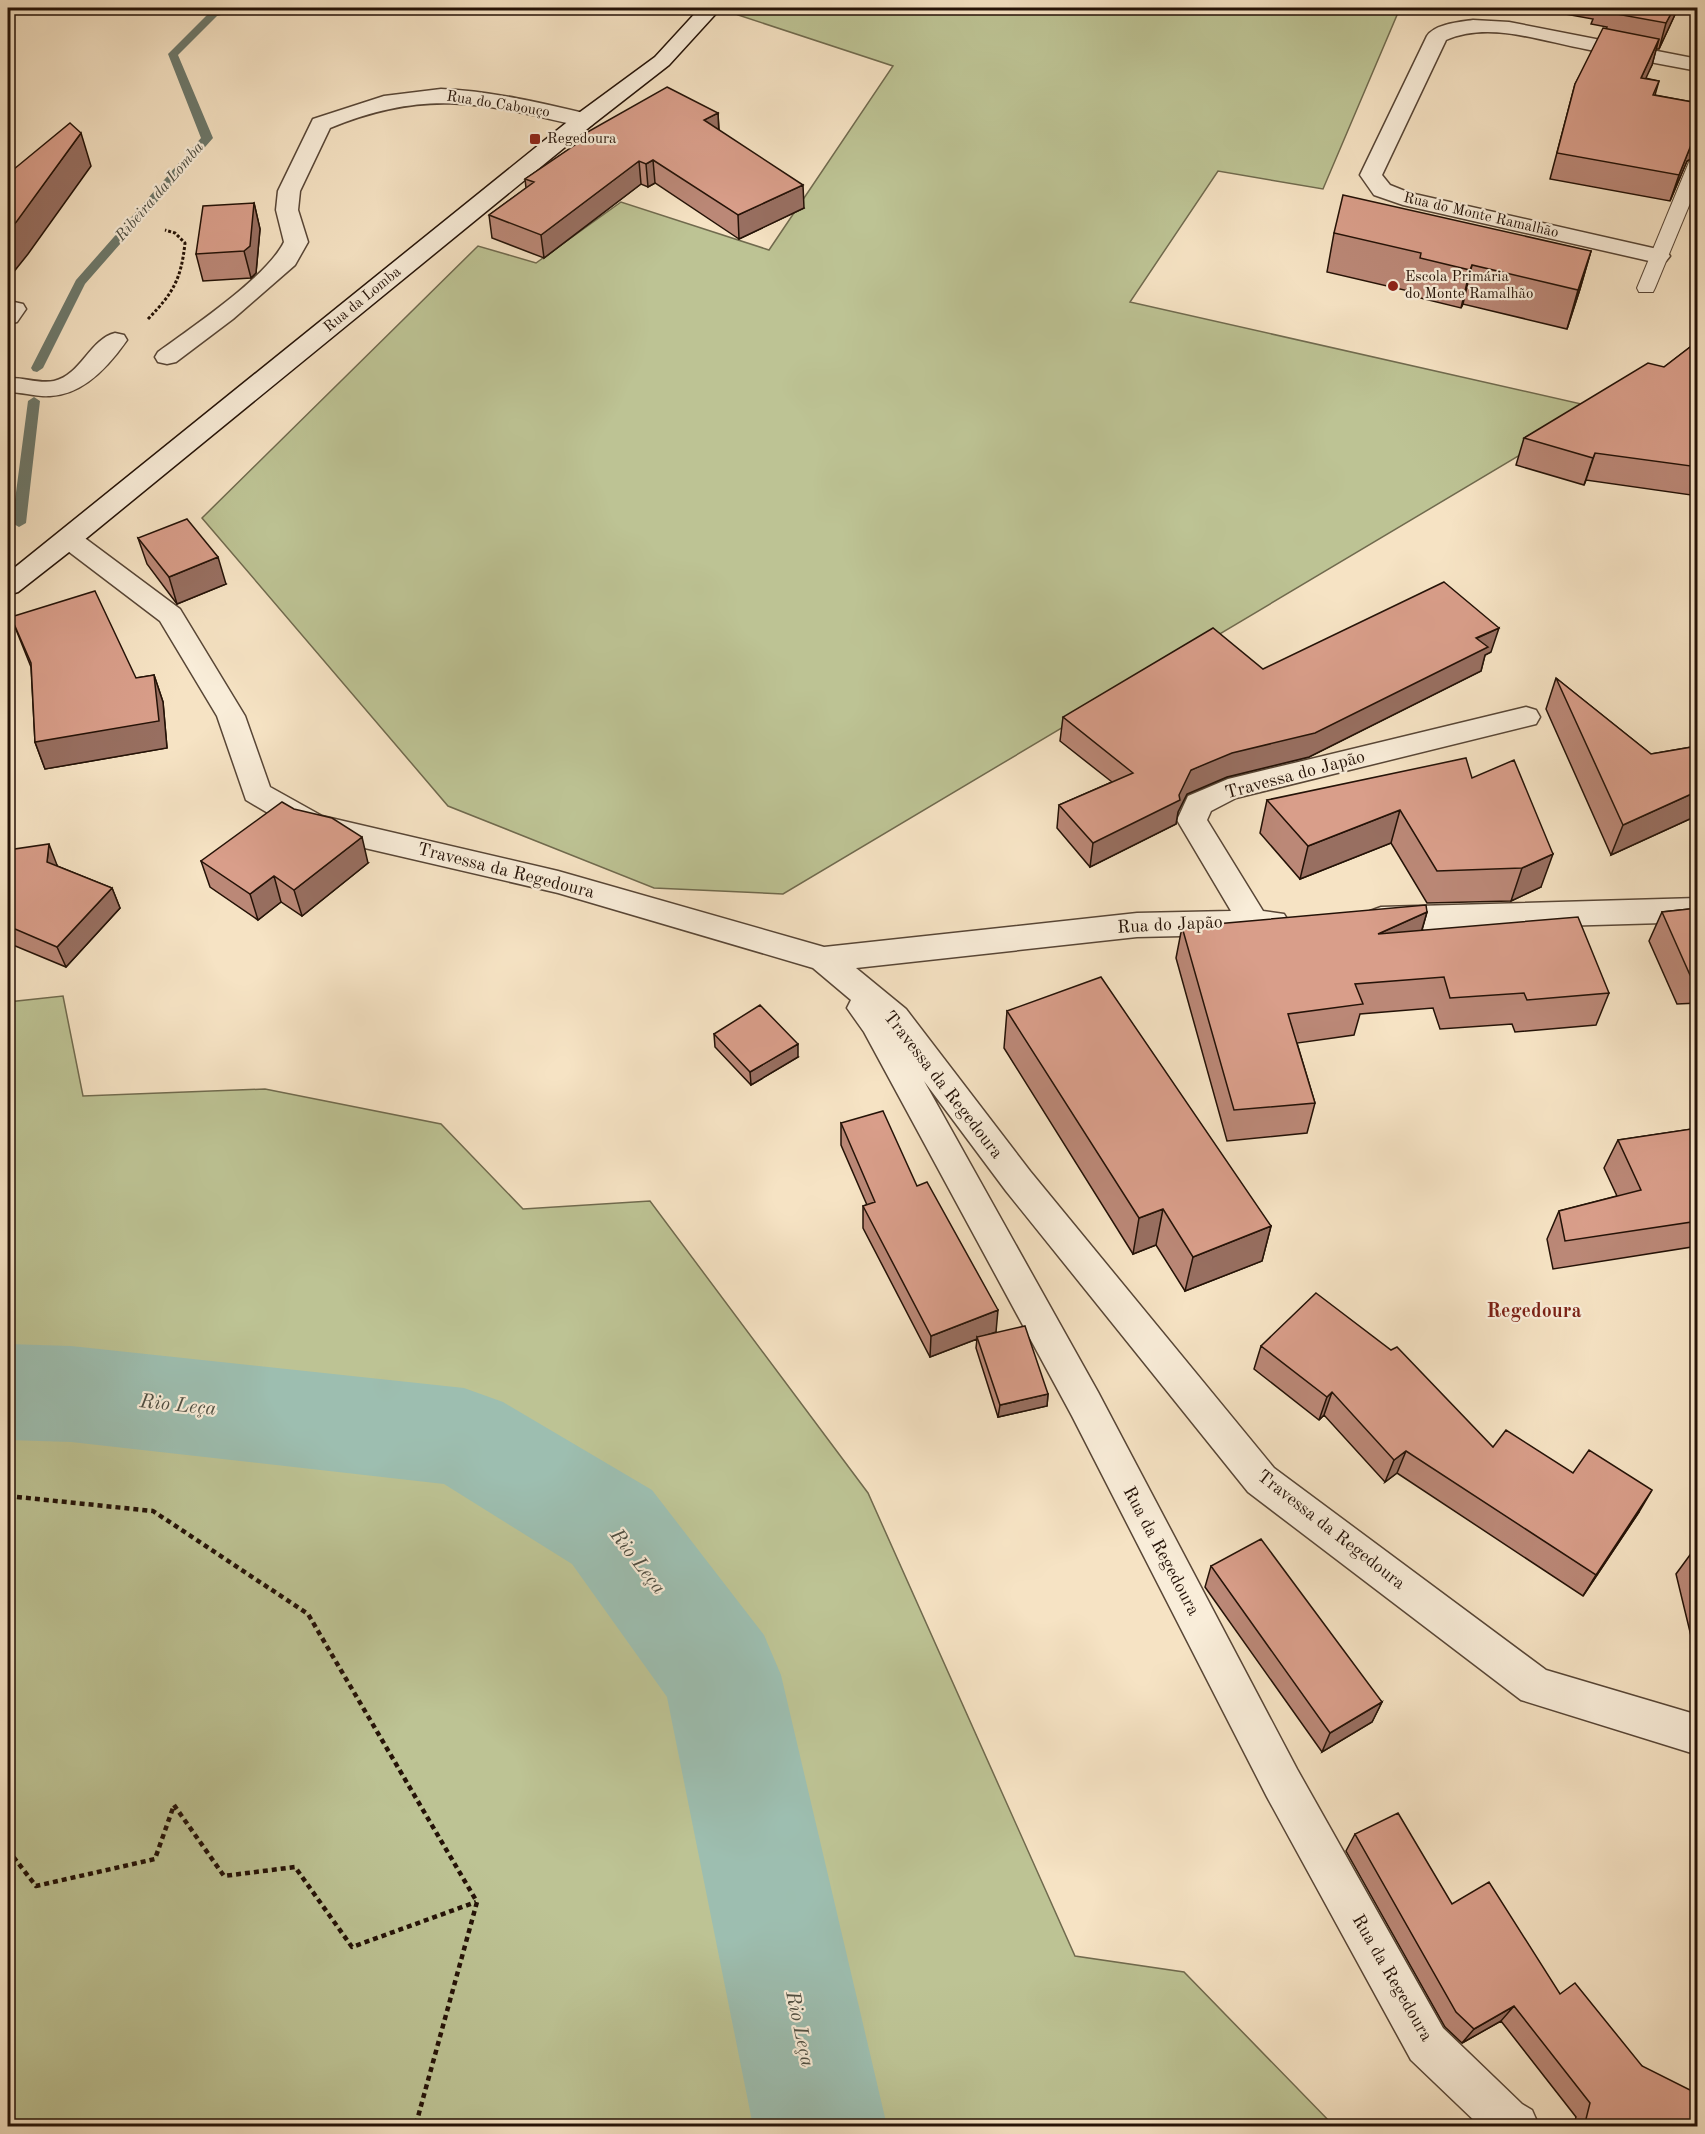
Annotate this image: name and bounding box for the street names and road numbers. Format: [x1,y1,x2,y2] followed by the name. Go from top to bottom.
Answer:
[445,89,551,121] street label: Rua do Cabouço
[1402,191,1560,241] street label: Rua do Monte Ramalhão
[322,264,405,336] street label: Rua da Lomba
[1223,748,1367,802] street label: Travessa do Japão
[416,840,596,902] street label: Travessa da Regedoura
[1117,913,1223,937] street label: Rua do Japão
[880,1008,1006,1162] street label: Travessa da Regedoura
[1254,1467,1408,1593] street label: Travessa da Regedoura
[1119,1484,1203,1619] street label: Rua da Regedoura
[1348,1912,1436,2045] street label: Rua da Regedoura

